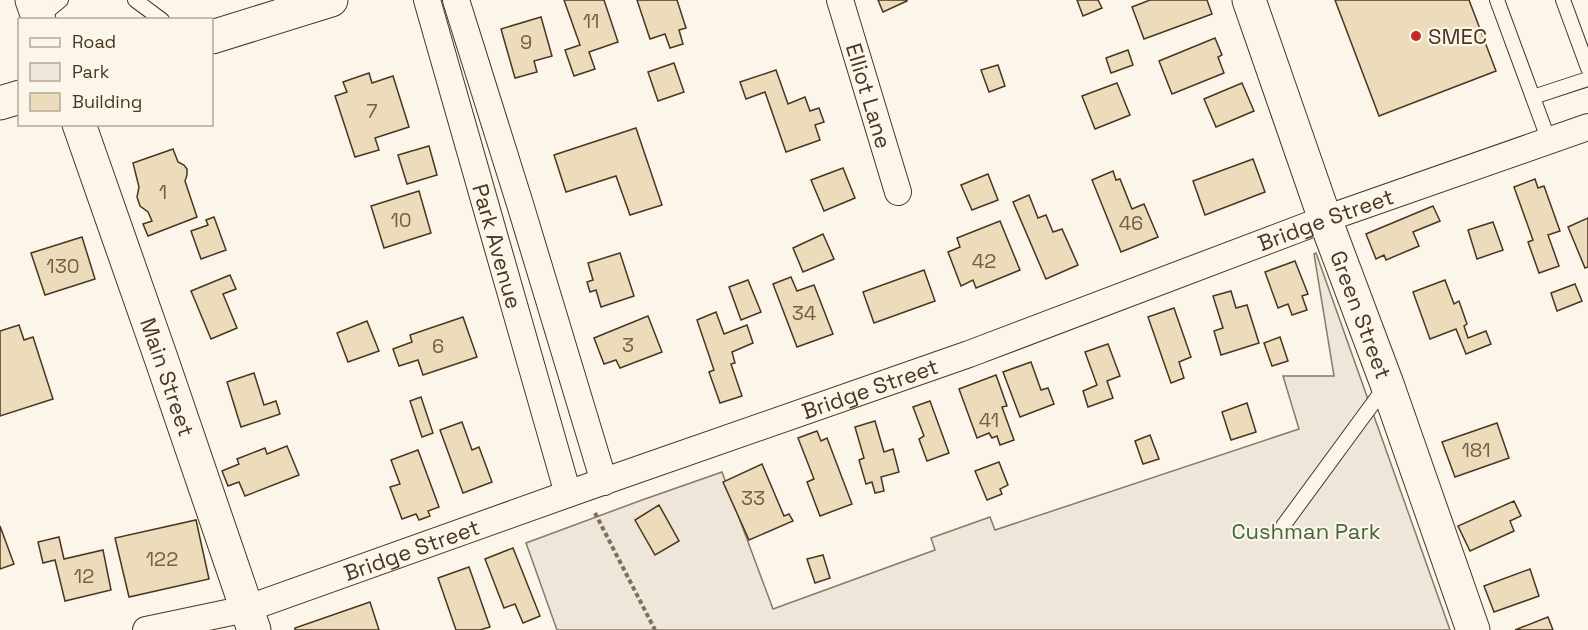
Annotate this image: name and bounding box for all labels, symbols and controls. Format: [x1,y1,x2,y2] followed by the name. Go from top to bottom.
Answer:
[583,8,599,34] house number: 11
[18,18,213,126] legend
[1428,22,1487,50] place label: SMEC
[520,29,532,55] house number: 9
[1409,29,1423,43] marker: SMEC
[72,30,116,53] text: Road
[840,40,898,152] street label: Elliot Lane
[72,60,110,83] text: Park
[72,90,142,113] text: Building
[366,98,378,124] house number: 7
[159,179,167,205] house number: 1
[466,180,528,312] street label: Park Avenue
[1254,182,1397,257] street label: Bridge Street
[390,207,412,233] house number: 10
[1119,210,1143,236] house number: 46
[1324,247,1398,383] street label: Green Street
[972,248,996,274] house number: 42
[46,253,80,279] house number: 130
[792,300,816,326] house number: 34
[134,314,201,440] street label: Main Street
[622,332,634,358] house number: 3
[432,333,444,359] house number: 6
[798,352,942,425] street label: Bridge Street
[979,407,999,433] house number: 41
[1461,437,1491,463] house number: 181
[741,485,765,511] house number: 33
[340,513,483,587] street label: Bridge Street
[1231,517,1381,545] park label: Cushman Park
[146,546,178,572] house number: 122
[74,563,94,589] house number: 12

